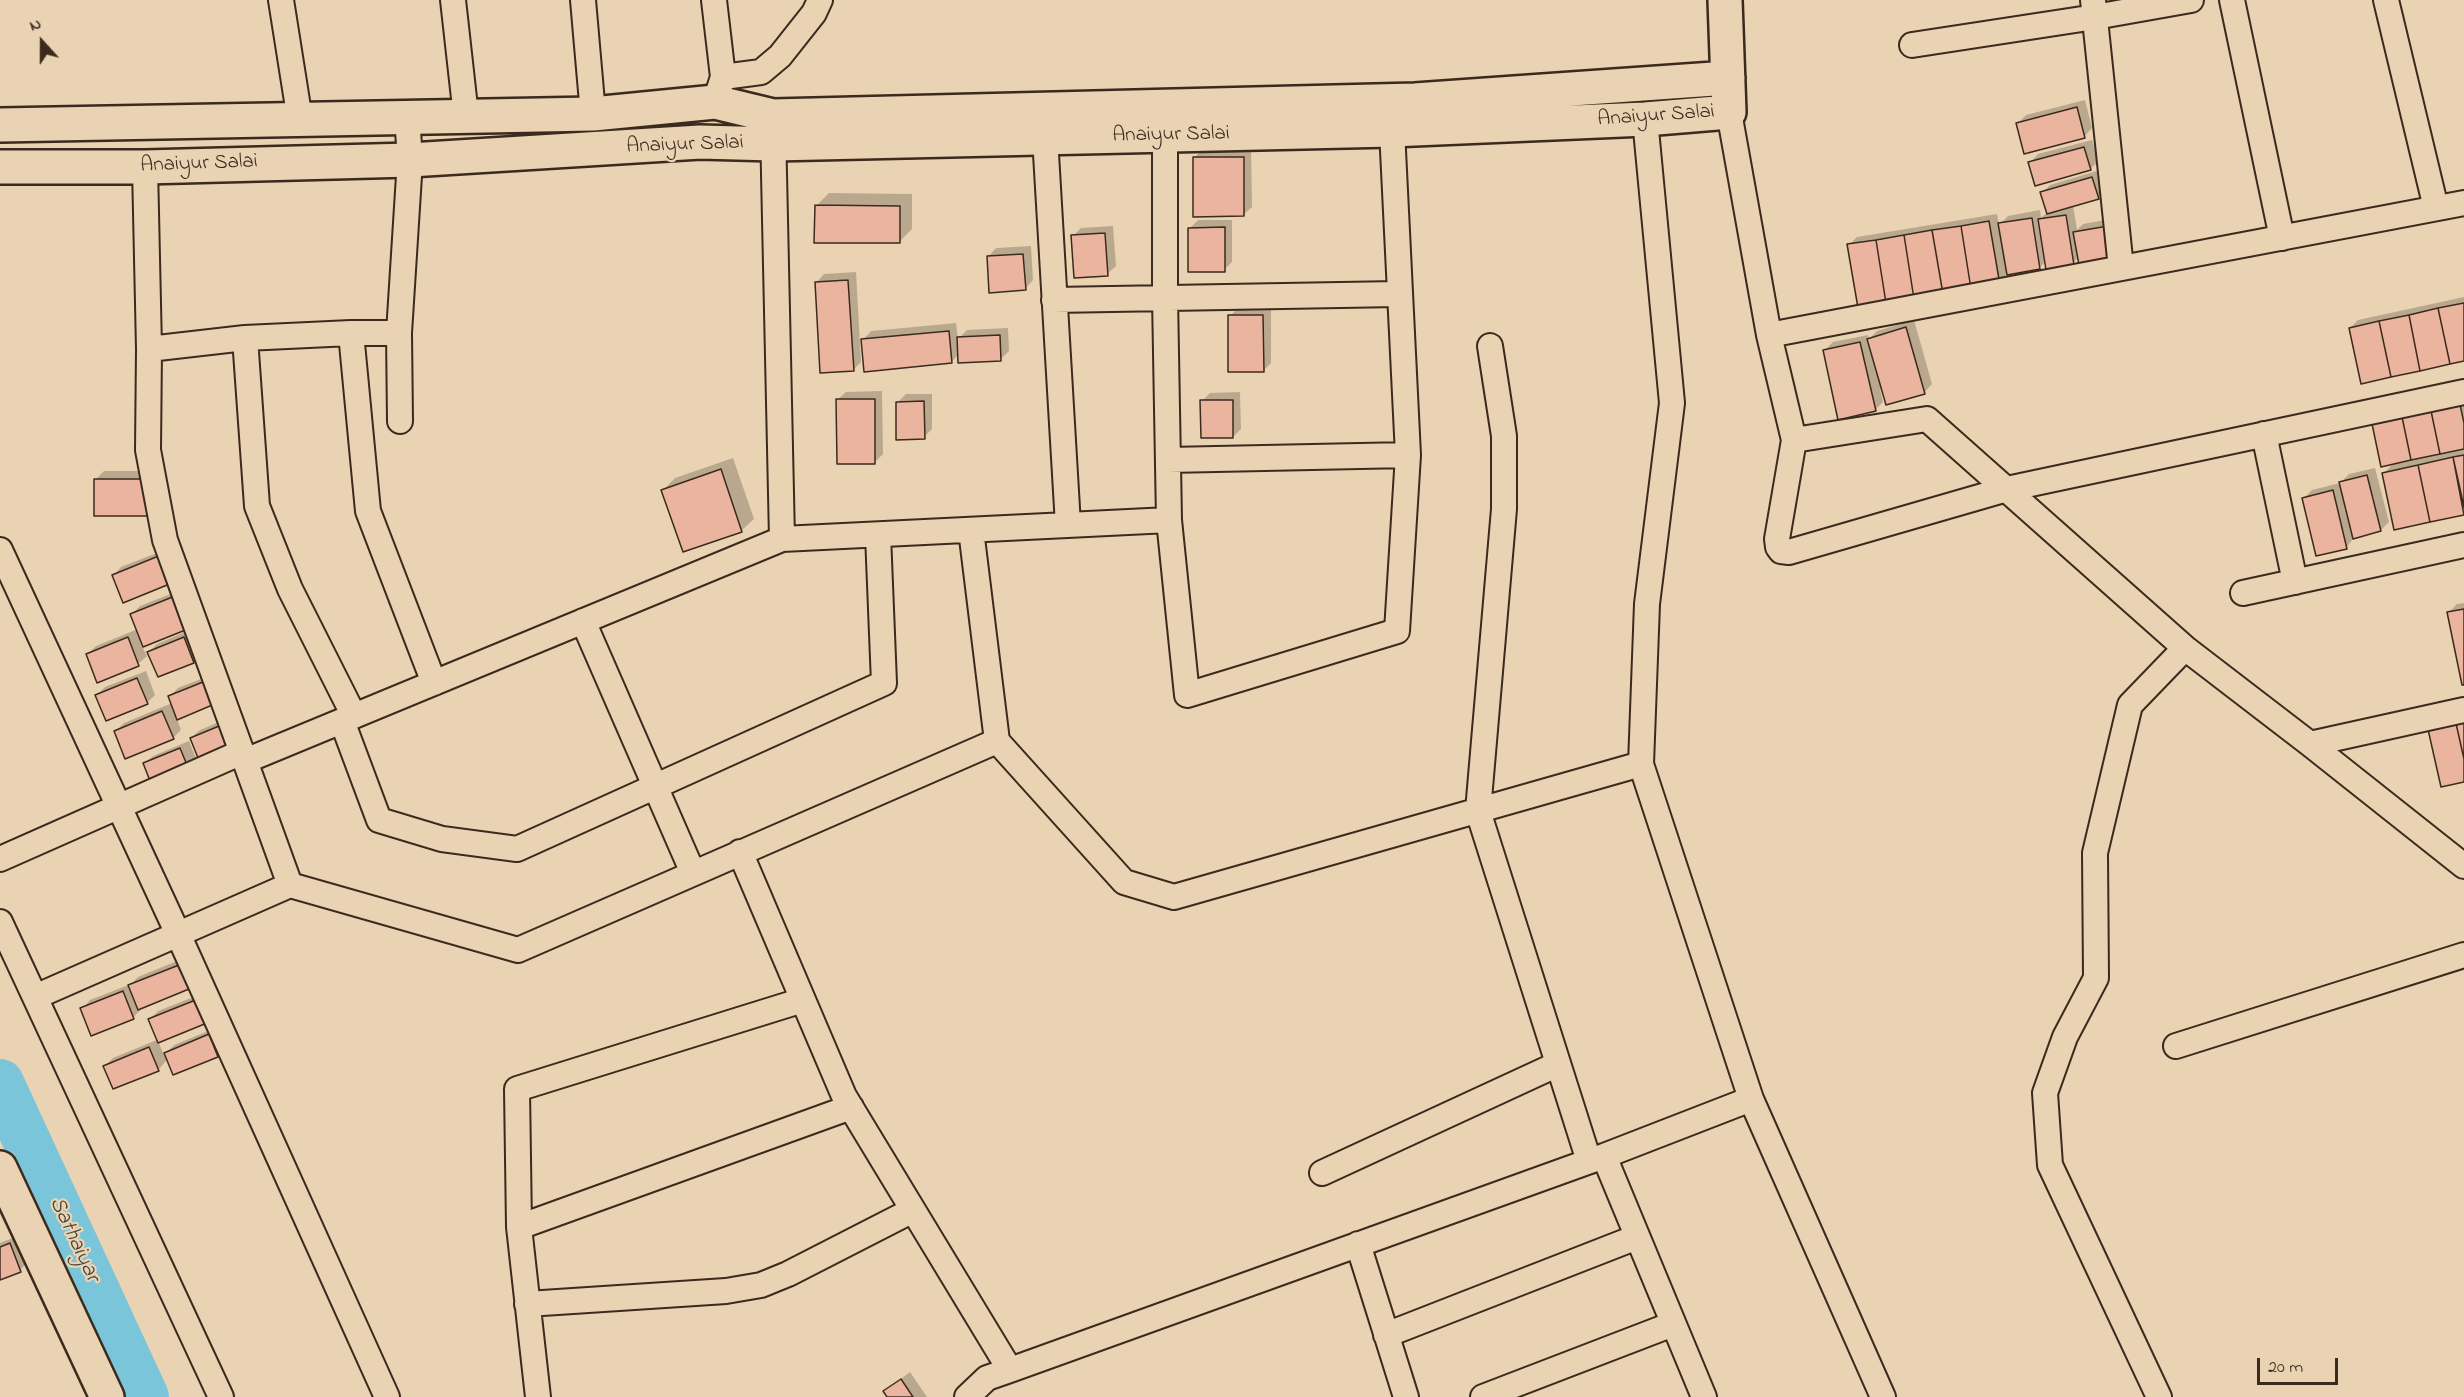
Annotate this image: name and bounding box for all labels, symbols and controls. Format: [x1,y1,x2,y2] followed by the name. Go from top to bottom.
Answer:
[12,12,72,72] north arrow
[26,12,45,38] text: N
[1597,100,1715,134] street label: Anaiyur Salai
[1112,122,1230,150] street label: Anaiyur Salai
[626,131,744,161] street label: Anaiyur Salai
[140,150,258,180] street label: Anaiyur Salai
[42,1193,104,1287] water label: Sathaiyar
[2260,1346,2341,1384] scale bar
[2268,1355,2303,1381] text: 20 m

